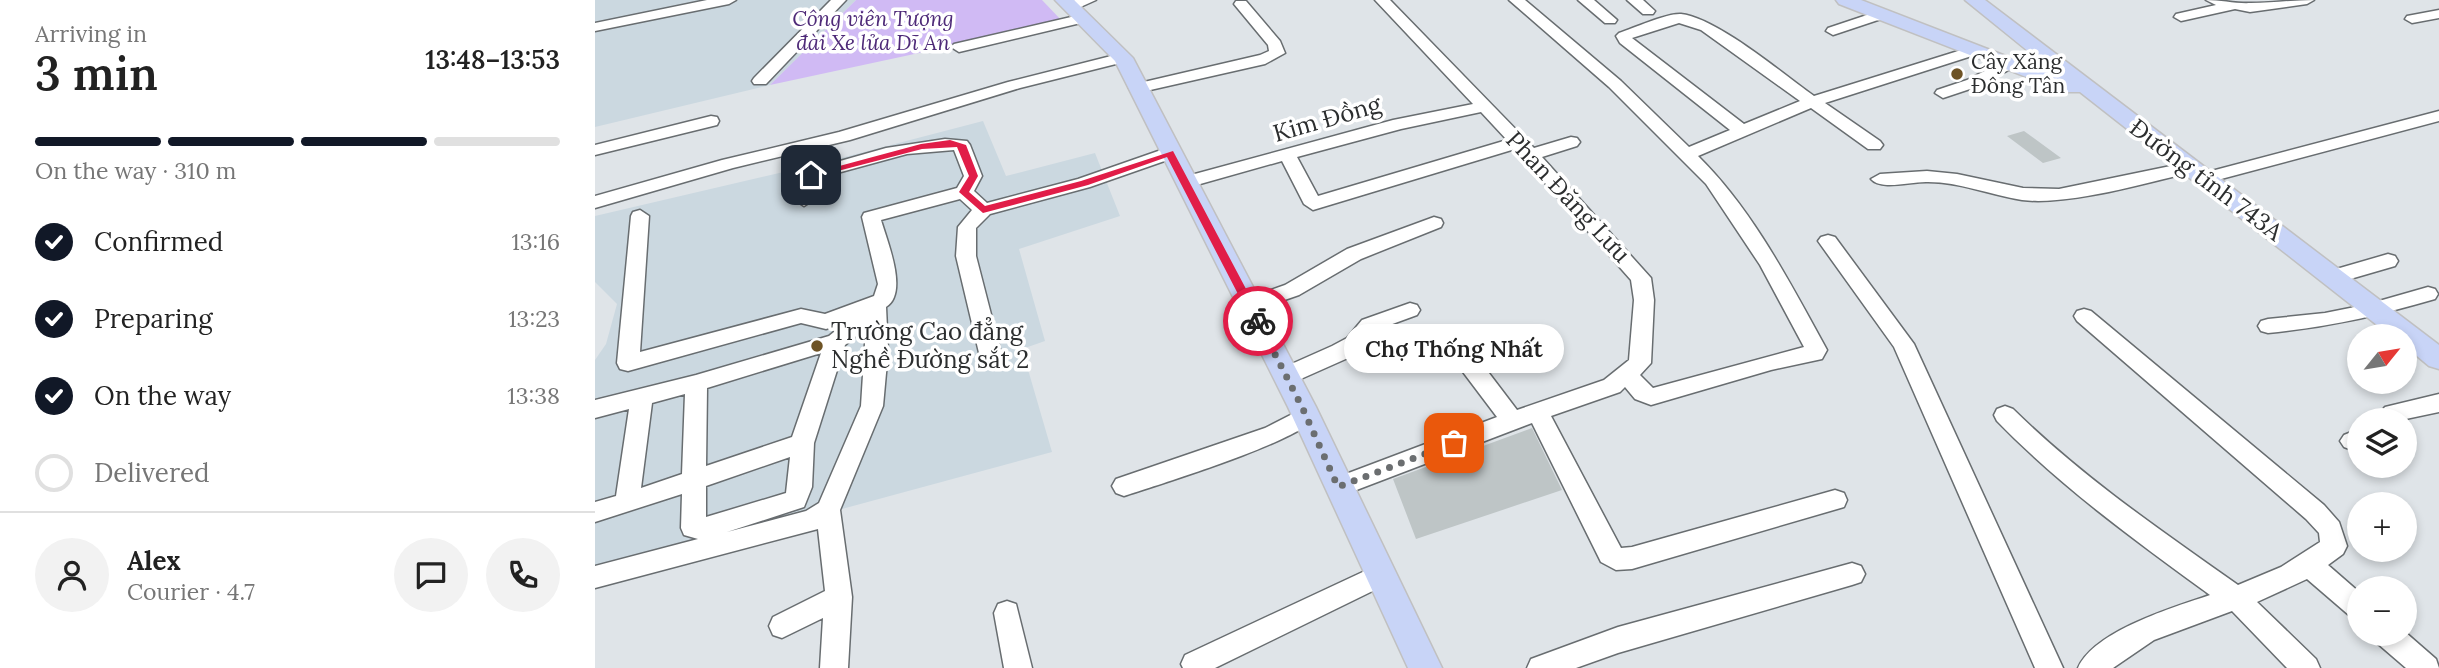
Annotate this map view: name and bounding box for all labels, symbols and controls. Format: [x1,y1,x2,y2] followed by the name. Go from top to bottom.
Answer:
[792,5,954,56] park label: Công viên Tượng đài Xe lửa Dĩ An
[35,19,147,48] text: Arriving in
[425,43,560,76] text: 13:48–13:53
[35,44,158,103] text: 3 min
[1971,48,2066,99] place label: Cây Xăng Đông Tân
[1949,66,1965,82] marker: Cây Xăng Đông Tân
[1269,88,1385,149] street label: Kim Đồng
[2124,112,2290,248] street label: Đường tỉnh 743A
[1499,124,1637,269] street label: Phan Đăng Lưu
[781,145,841,205] pin
[35,156,236,185] text: On the way · 310 m
[792,156,830,194] icon: home
[35,223,73,261] icon: check
[94,225,223,258] text: Confirmed
[511,227,560,256] text: 13:16
[1223,286,1293,356] courier
[35,300,73,338] icon: check
[94,302,213,335] text: Preparing
[1239,302,1277,340] icon: bike
[508,304,560,333] text: 13:23
[831,316,1029,375] place label: Trường Cao đẳng Nghề Đường sắt 2
[1344,324,1564,373] callout: Chợ Thống Nhất
[2347,324,2417,394] north arrow
[2347,324,2417,646] map controls
[1365,334,1543,363] text: Chợ Thống Nhất
[809,338,825,354] marker: Trường Cao đẳng Nghề Đường sắt 2
[35,377,73,415] icon: check
[94,379,231,412] text: On the way
[507,381,560,410] text: 13:38
[2347,408,2417,478] button: layers
[1424,413,1484,473] pin
[1435,424,1473,462] icon: bag
[94,456,210,489] text: Delivered
[2347,492,2417,562] button: +
[35,538,109,612] button: person
[394,538,468,612] button: chat
[486,538,560,612] button: phone
[127,544,181,577] text: Alex
[2347,576,2417,646] button: −
[127,577,255,606] text: Courier · 4.7

